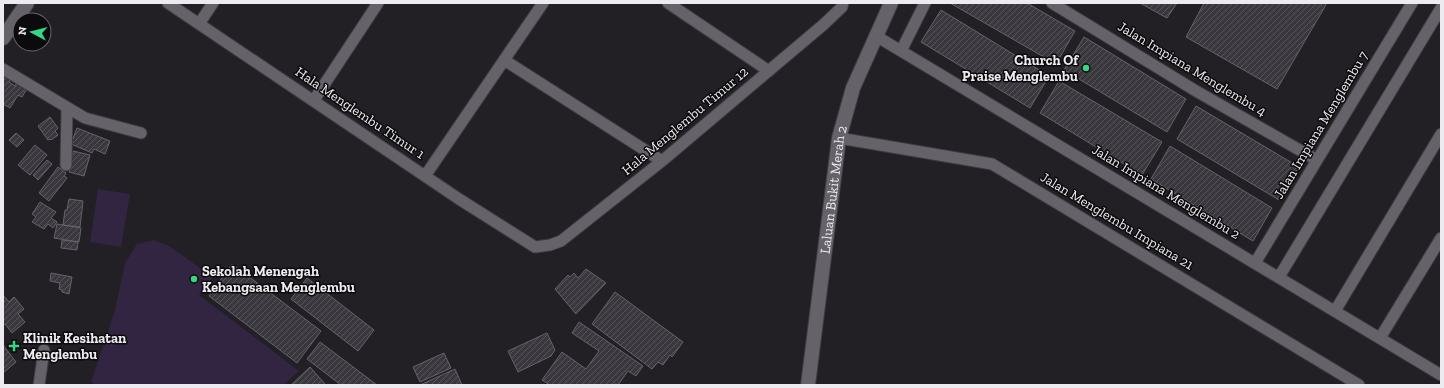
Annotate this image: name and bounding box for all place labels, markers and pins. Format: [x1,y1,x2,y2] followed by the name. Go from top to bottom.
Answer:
[962,52,1079,85] place label: Church Of Praise Menglembu
[1081,63,1091,73] marker: Church Of Praise Menglembu
[202,263,355,296] place label: Sekolah Menengah Kebangsaan Menglembu
[189,274,199,284] marker: Sekolah Menengah Kebangsaan Menglembu
[23,330,127,363] place label: Klinik Kesihatan Menglembu
[8,340,20,352] marker: Klinik Kesihatan Menglembu

